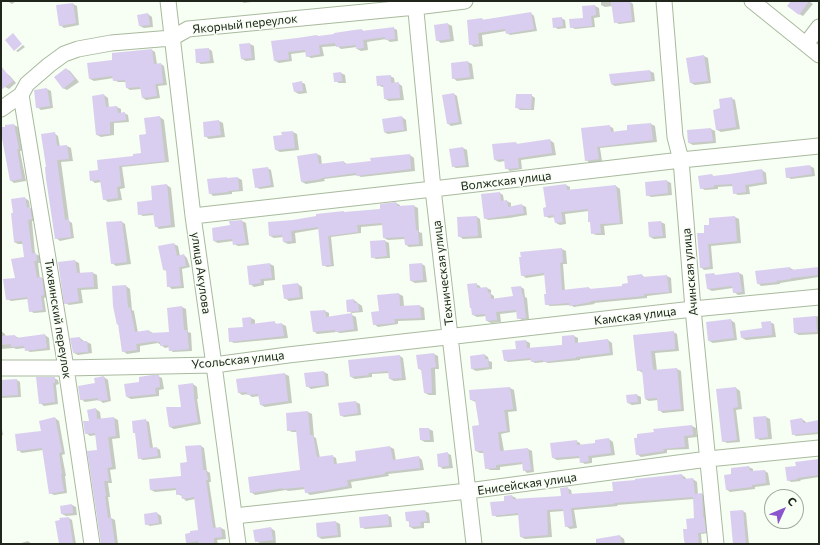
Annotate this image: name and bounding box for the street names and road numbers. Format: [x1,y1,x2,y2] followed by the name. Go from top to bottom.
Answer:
[192,11,298,37] street label: Якорный переулок
[460,168,552,194] street label: Волжская улица
[429,220,457,326] street label: Техническая улица
[679,228,701,316] street label: Ачинская улица
[188,231,214,315] street label: улица Акулова
[41,258,75,380] street label: Тихвинский переулок
[593,304,677,328] street label: Камская улица
[191,348,285,372] street label: Усольская улица
[476,470,578,498] street label: Енисейская улица

